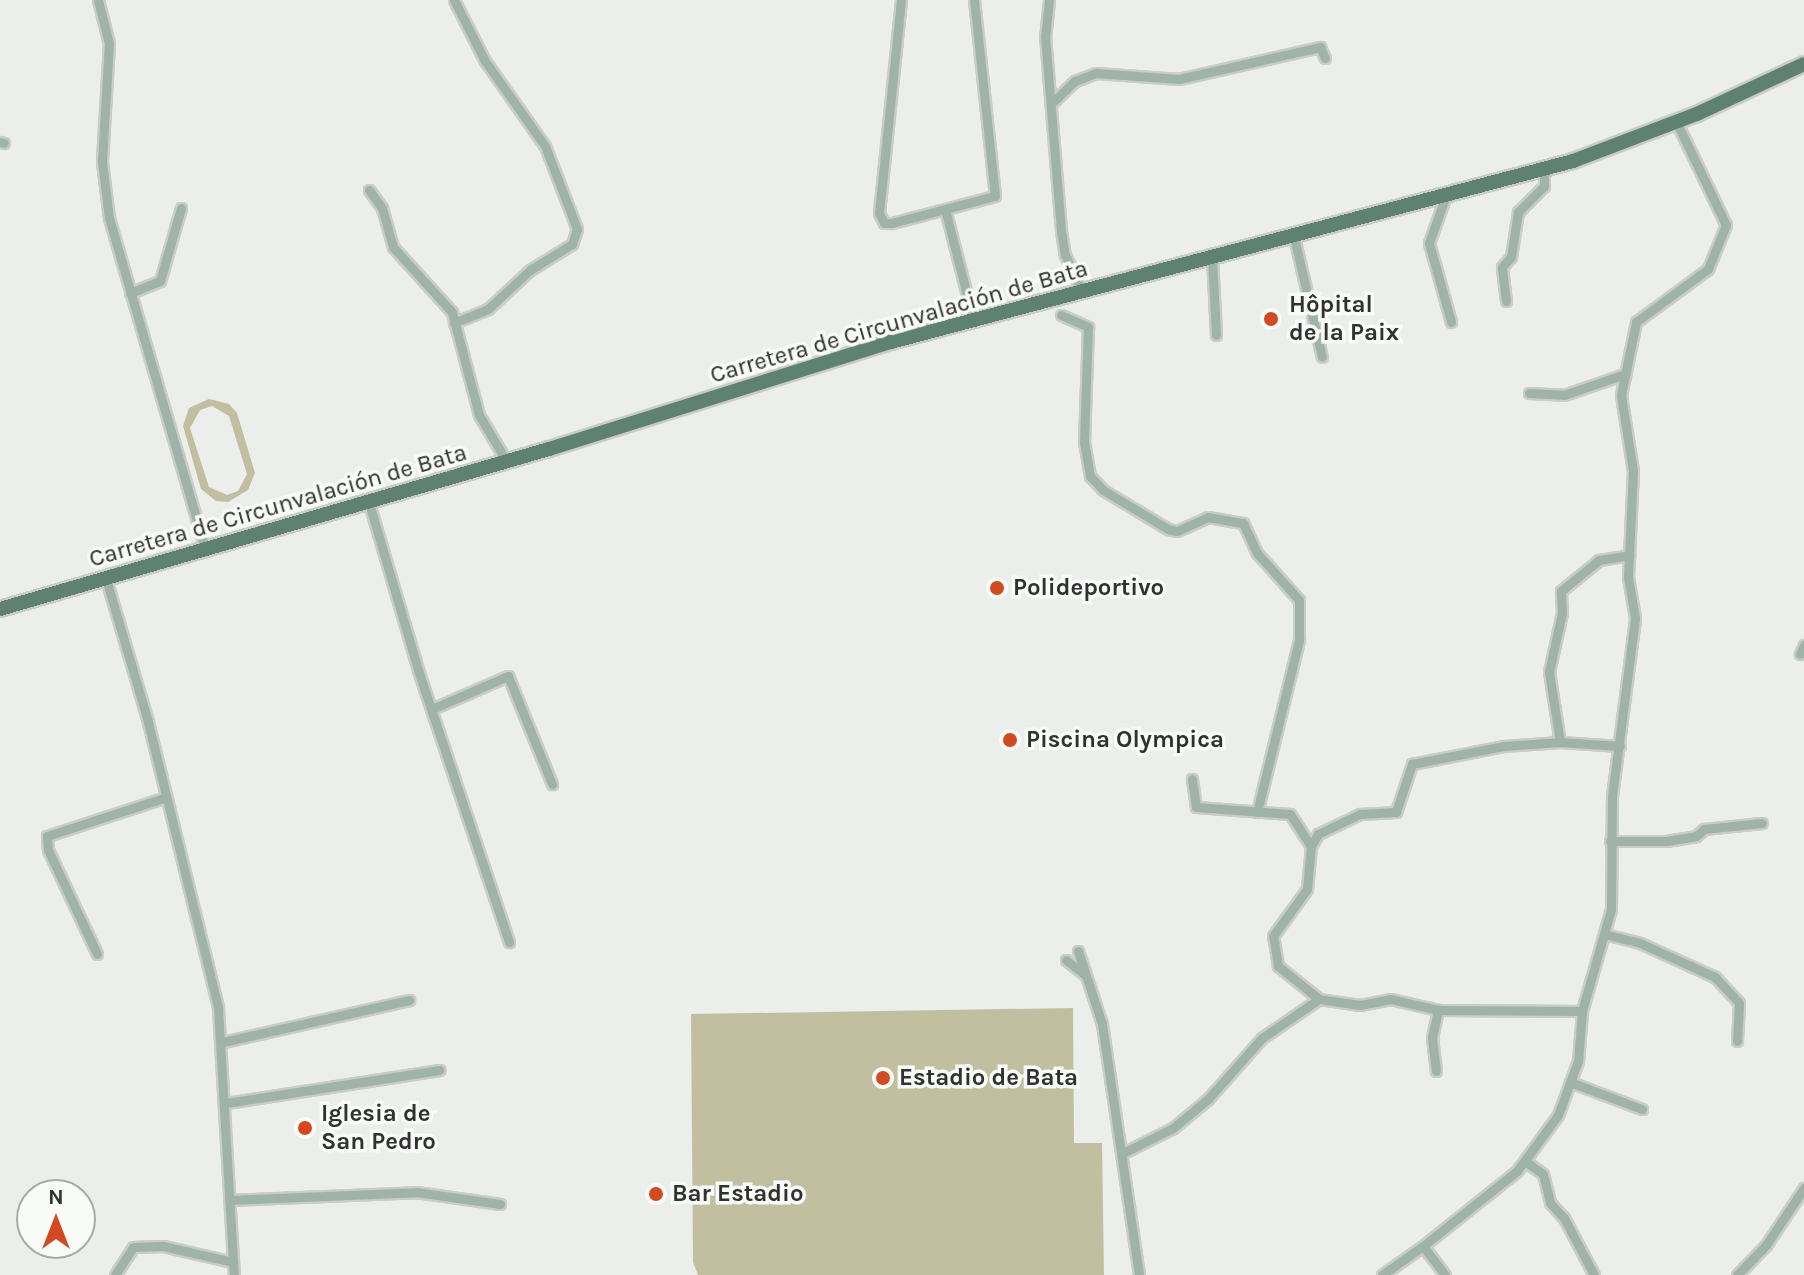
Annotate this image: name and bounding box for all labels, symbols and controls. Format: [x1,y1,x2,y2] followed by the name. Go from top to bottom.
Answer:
[707,254,1091,390] street label: Carretera de Circunvalación de Bata
[1289,291,1399,347] place label: Hôpital de la Paix
[1260,308,1282,330] marker: Hôpital de la Paix
[86,438,470,574] street label: Carretera de Circunvalación de Bata
[1013,574,1164,602] place label: Polideportivo
[988,579,1006,597] marker: Polideportivo
[1026,726,1224,754] place label: Piscina Olympica
[1001,731,1019,749] marker: Piscina Olympica
[899,1064,1078,1092] place label: Estadio de Bata
[874,1069,892,1087] marker: Estadio de Bata
[321,1100,436,1156] place label: Iglesia de San Pedro
[296,1119,314,1137] marker: Iglesia de San Pedro
[16,1179,96,1259] north arrow
[672,1180,804,1208] place label: Bar Estadio
[48,1184,64,1210] text: N
[647,1185,665,1203] marker: Bar Estadio

